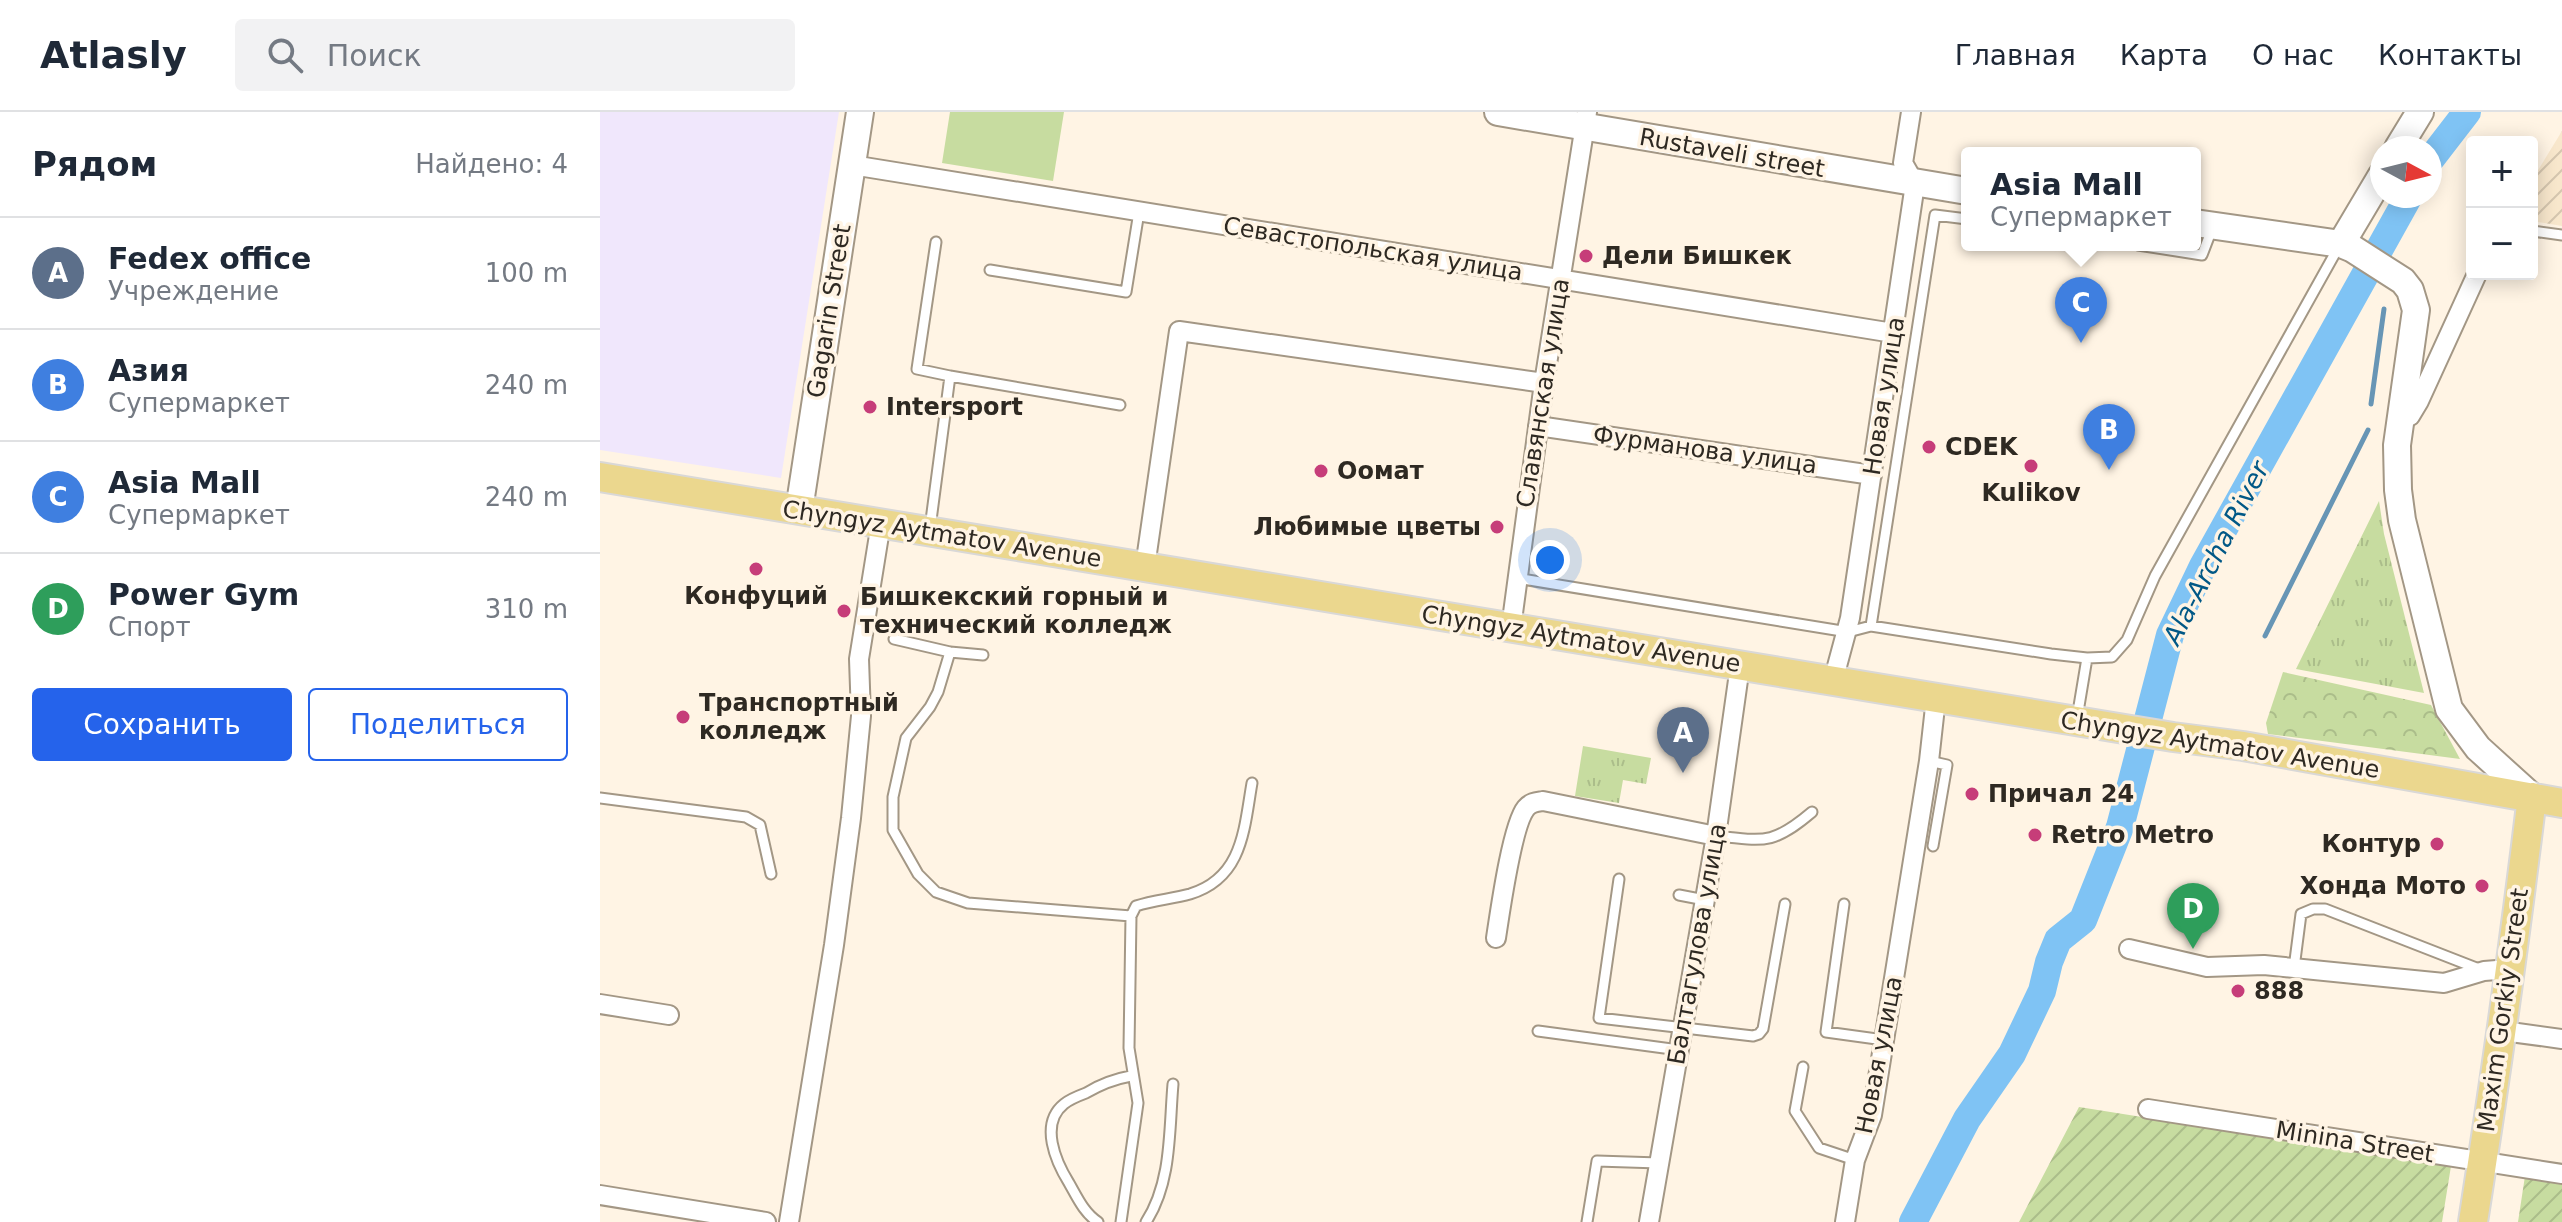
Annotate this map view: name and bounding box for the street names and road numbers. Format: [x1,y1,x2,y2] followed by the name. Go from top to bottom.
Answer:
[1637,123,1827,183] street label: Rustaveli street
[1221,211,1525,287] street label: Севастопольская улица
[801,222,857,400] street label: Gagarin Street
[1511,276,1575,510] street label: Славянская улица
[1858,315,1910,477] street label: Новая улица
[1591,420,1819,480] street label: Фурманова улица
[780,495,1104,573] street label: Chyngyz Aytmatov Avenue
[1419,600,1743,678] street label: Chyngyz Aytmatov Avenue
[2058,706,2382,784] street label: Chyngyz Aytmatov Avenue
[1662,821,1732,1067] street label: Балтагулова улица
[2472,886,2534,1134] street label: Maxim Gorkiy Street
[1850,974,1908,1136] street label: Новая улица
[2274,1116,2436,1168] street label: Minina Street

